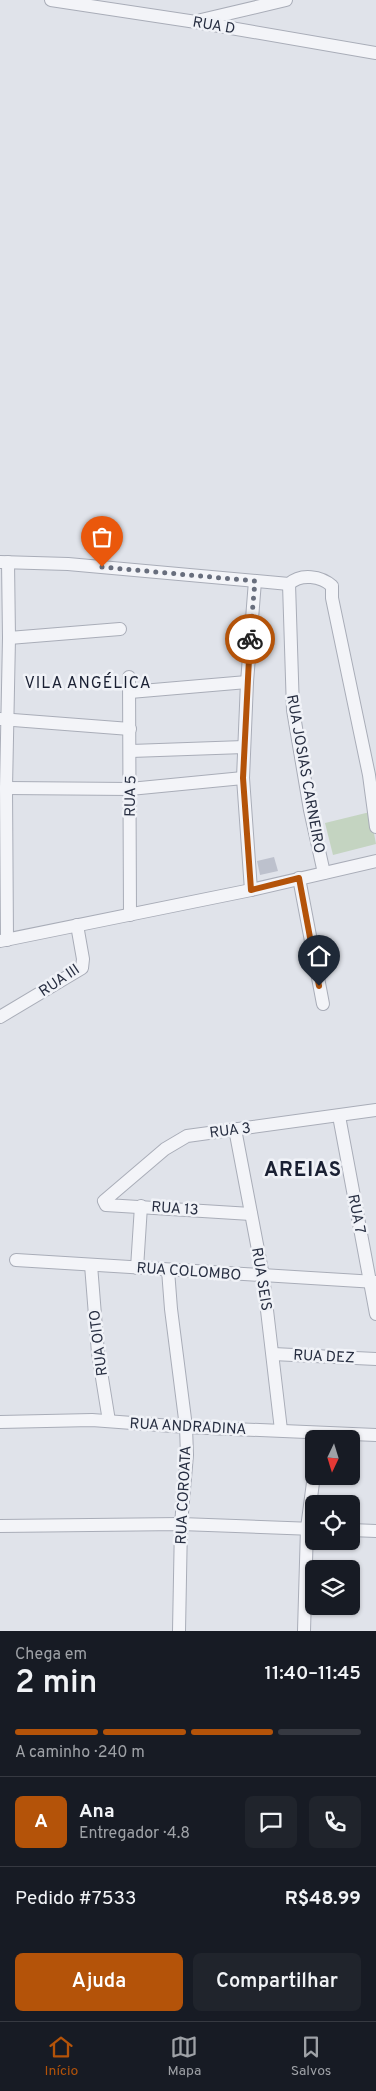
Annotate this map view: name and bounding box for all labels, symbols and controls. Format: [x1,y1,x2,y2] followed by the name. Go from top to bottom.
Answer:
[191,13,237,40] street label: RUA D
[81,516,123,567] pin
[88,523,116,551] icon: bag
[225,614,275,664] courier
[236,625,264,653] icon: bike
[24,672,152,694] district label: VILA ANGÉLICA
[281,693,328,855] street label: RUA JOSIAS CARNEIRO
[122,775,141,817] street label: RUA 5
[298,935,340,986] pin
[305,942,333,970] icon: home
[36,961,84,1002] street label: RUA III
[208,1120,252,1143] street label: RUA 3
[264,1158,342,1184] district label: AREIAS
[342,1193,369,1236] street label: RUA 7
[151,1198,199,1221] street label: RUA 13
[246,1246,275,1312] street label: RUA SEIS
[136,1259,242,1286] street label: RUA COLOMBO
[86,1309,113,1377] street label: RUA OITO
[293,1346,355,1369] street label: RUA DEZ
[129,1415,247,1440] street label: RUA ANDRADINA
[305,1430,360,1485] north arrow
[305,1430,360,1615] map controls
[172,1445,197,1545] street label: RUA COROATA
[305,1495,360,1550] button: locate
[305,1560,360,1615] button: layers
[15,1645,87,1665] text: Chega em
[264,1662,361,1686] text: 11:40–11:45
[15,1664,97,1704] text: 2 min
[15,1743,145,1763] text: A caminho · 240 m
[245,1796,297,1848] button: chat
[309,1796,361,1848] button: phone
[79,1800,114,1824] text: Ana
[34,1810,48,1834] text: A
[79,1824,190,1844] text: Entregador · 4.8
[15,1887,136,1911] text: Pedido #7533
[285,1887,361,1911] text: R$48.99
[15,1953,183,2011] button: Ajuda
[193,1953,361,2011] button: Compartilhar
[45,2033,78,2080] tab: Início
[168,2033,201,2080] tab: Mapa
[291,2033,331,2080] tab: Salvos

